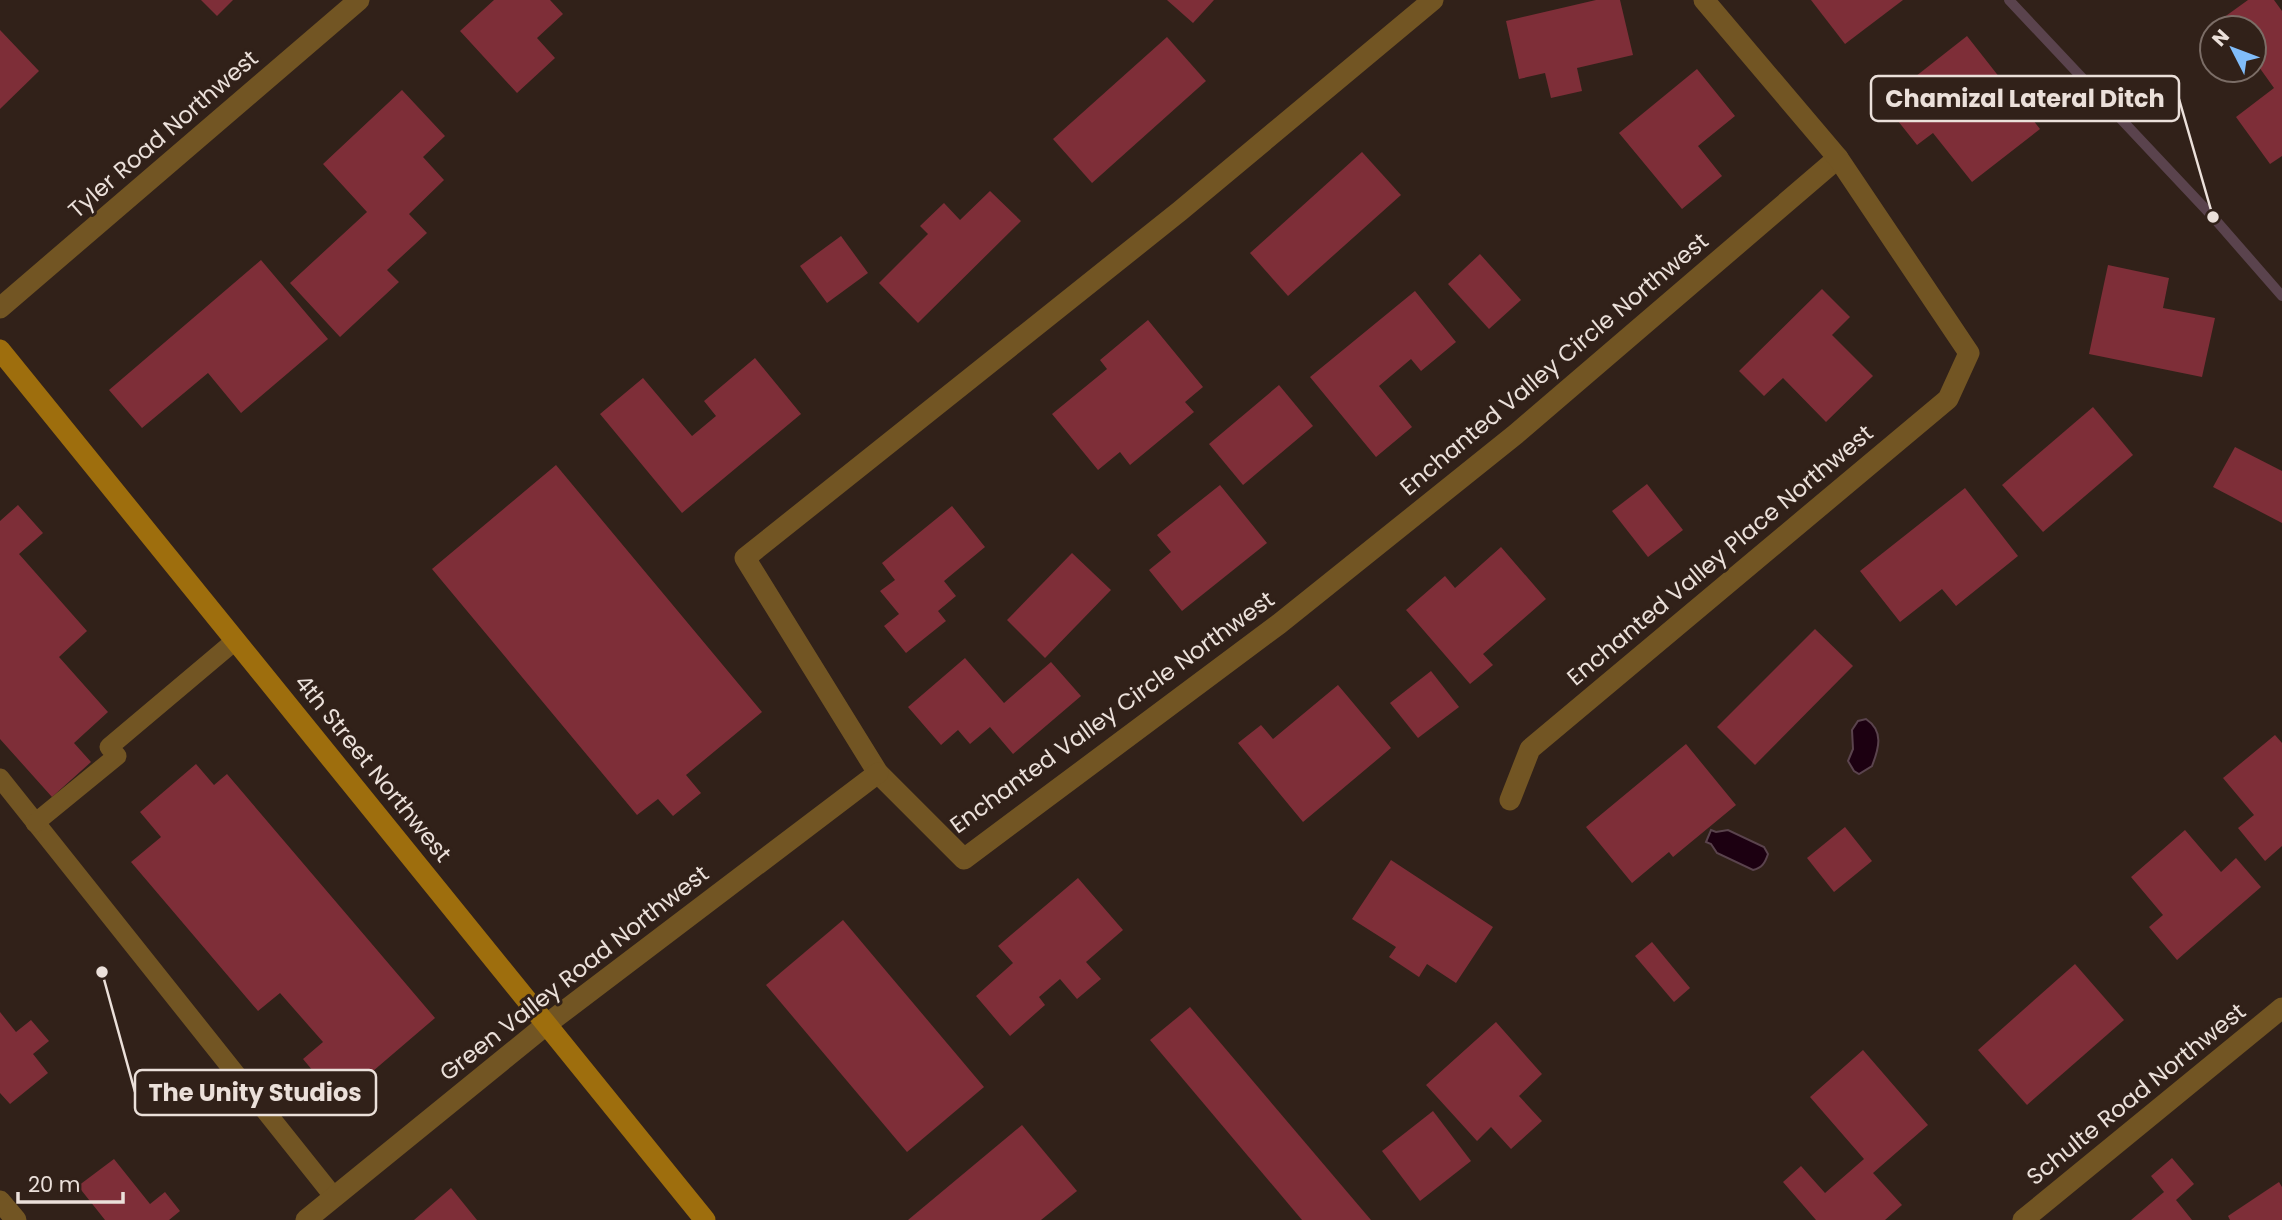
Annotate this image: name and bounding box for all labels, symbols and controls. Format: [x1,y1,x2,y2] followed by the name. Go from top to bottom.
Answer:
[2198,14,2268,84] north arrow
[2206,24,2236,52] text: N
[61,43,265,225] street label: Tyler Road Northwest
[1871,76,2179,121] callout: Chamizal Lateral Ditch
[1885,82,2165,115] text: Chamizal Lateral Ditch
[1393,225,1715,503] street label: Enchanted Valley Circle Northwest
[1560,417,1880,693] street label: Enchanted Valley Place Northwest
[943,583,1281,841] street label: Enchanted Valley Circle Northwest
[287,667,459,869] street label: 4th Street Northwest
[433,858,715,1088] street label: Green Valley Road Northwest
[2020,996,2252,1192] street label: Schulte Road Northwest
[135,1070,376,1115] callout: The Unity Studios
[148,1076,362,1109] text: The Unity Studios
[18,1160,122,1204] scale bar
[28,1170,81,1199] text: 20 m

